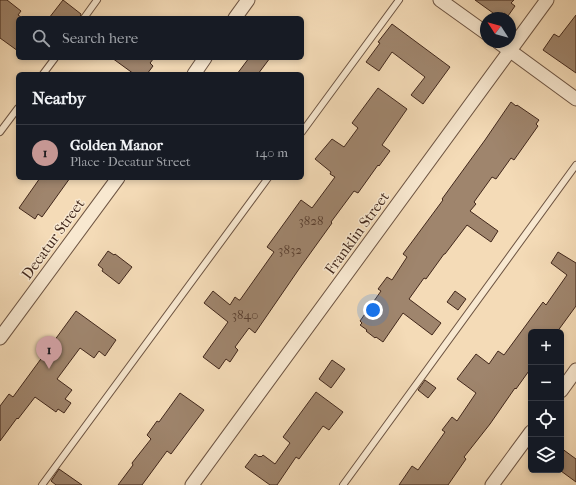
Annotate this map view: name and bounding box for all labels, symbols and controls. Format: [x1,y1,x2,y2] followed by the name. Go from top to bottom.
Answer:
[480,12,516,48] north arrow
[16,16,304,60] search box
[30,27,52,49] icon: search
[62,29,138,47] text: Search here
[32,88,86,108] text: Nearby
[70,136,163,154] text: Golden Manor
[43,145,47,160] text: 1
[255,145,288,160] text: 140 m
[70,154,191,169] text: Place · Decatur Street
[321,188,393,278] street label: Franklin Street
[18,195,89,283] street label: Decatur Street
[298,213,324,228] house number: 3828
[278,242,302,257] house number: 3832
[363,300,383,320] your location
[232,307,258,322] house number: 3840
[528,329,564,473] map controls
[528,329,564,365] button: +
[36,336,62,369] pin: 1
[528,365,564,401] button: −
[528,401,564,437] button: locate
[528,437,564,473] button: layers

